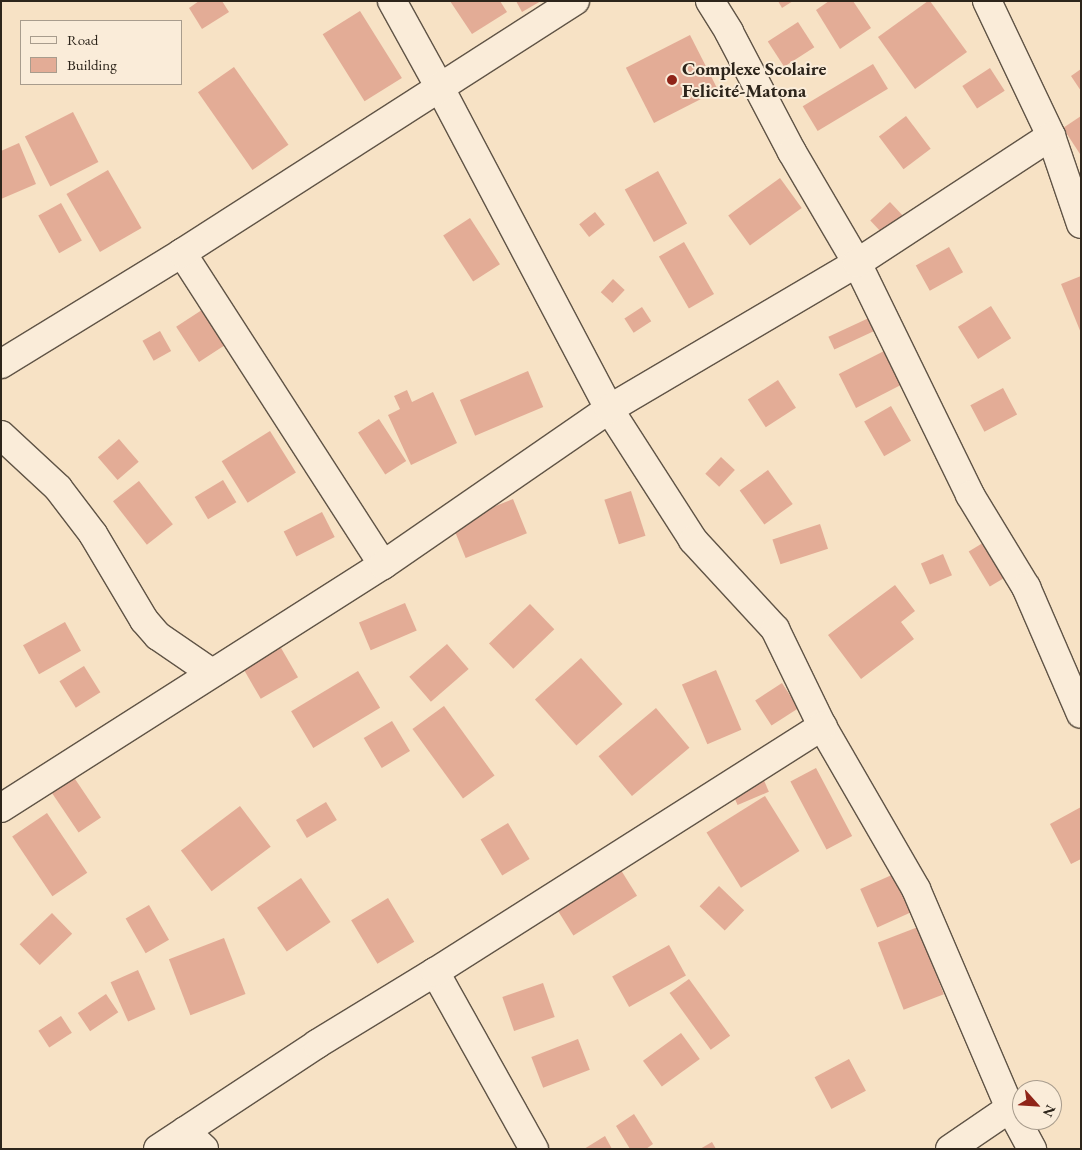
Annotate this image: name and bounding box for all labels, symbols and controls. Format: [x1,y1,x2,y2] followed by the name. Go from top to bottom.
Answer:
[20,20,182,85] legend
[67,30,98,49] text: Road
[67,55,117,74] text: Building
[682,58,826,102] place label: Complexe Scolaire Felicité-Matona
[666,74,678,86] marker: Complexe Scolaire Felicité-Matona
[1012,1080,1062,1130] north arrow
[1039,1102,1060,1120] text: N

